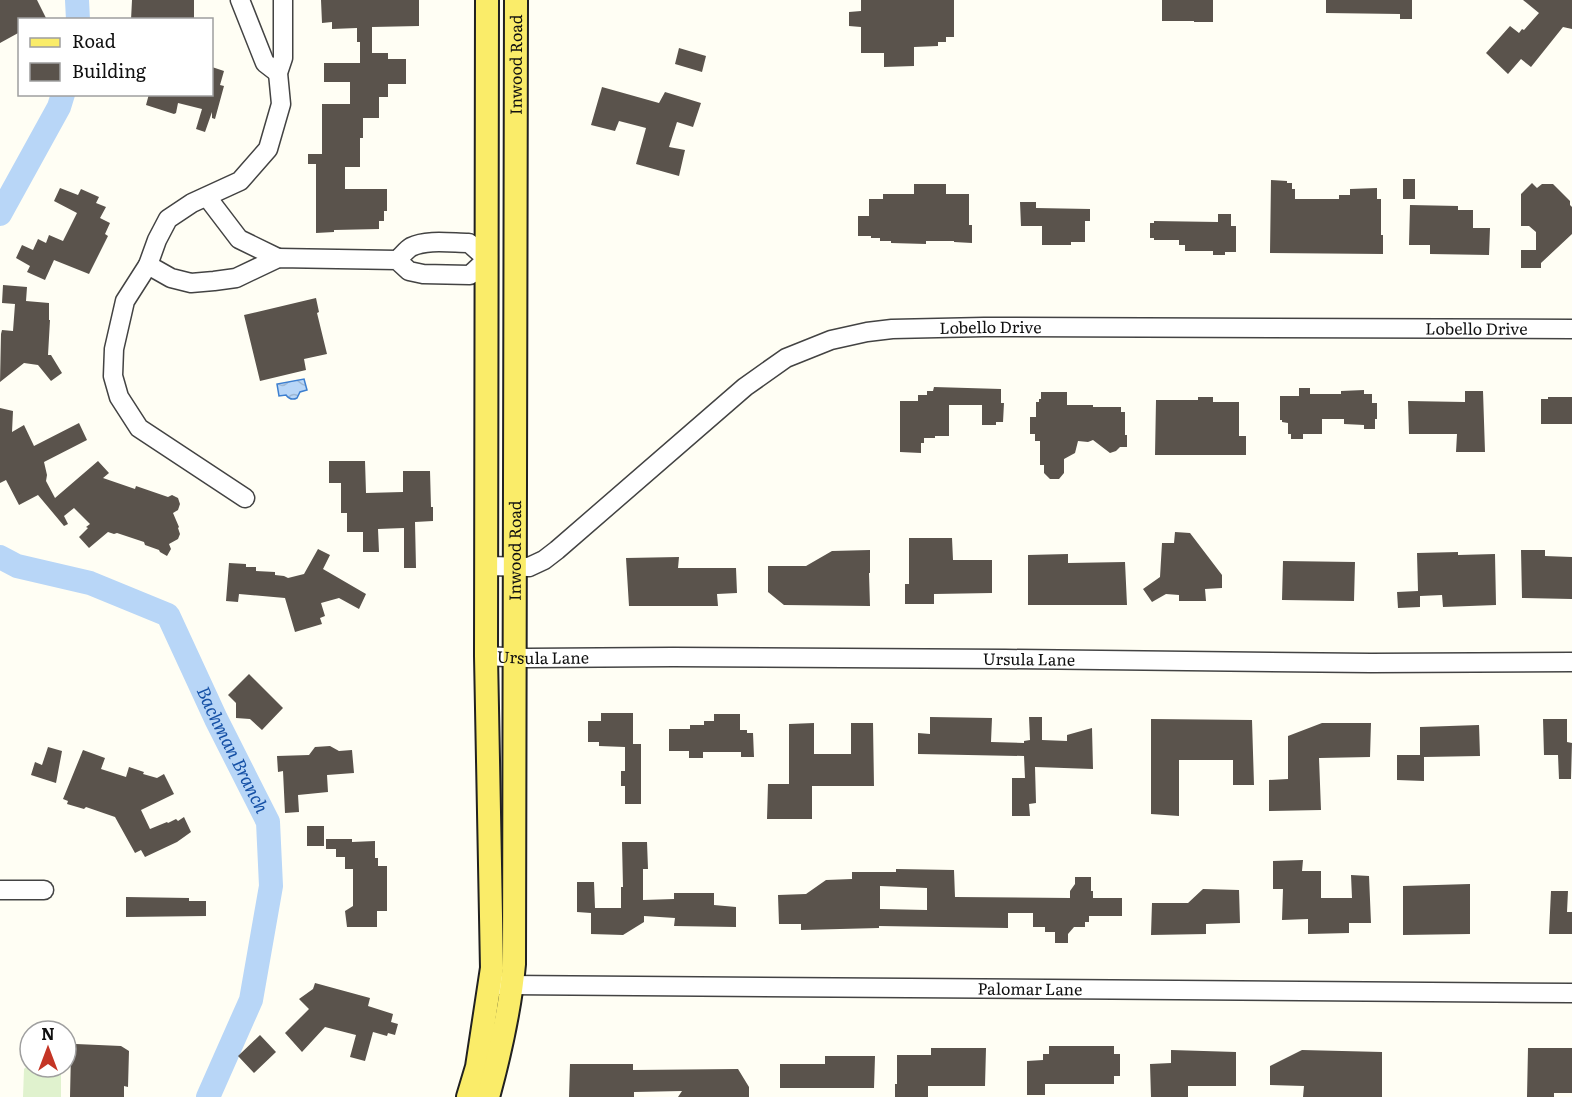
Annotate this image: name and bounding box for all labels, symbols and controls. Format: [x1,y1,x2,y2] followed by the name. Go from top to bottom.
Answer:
[503,14,527,115] street label: Inwood Road
[18,18,213,96] legend
[72,27,116,54] text: Road
[72,57,147,84] text: Building
[939,314,1042,339] street label: Lobello Drive
[1425,316,1528,340] street label: Lobello Drive
[502,500,526,601] street label: Inwood Road
[496,644,589,669] street label: Ursula Lane
[983,646,1075,671] street label: Ursula Lane
[191,682,277,818] water label: Bachman Branch
[977,976,1083,1000] street label: Palomar Lane
[18,1019,78,1079] north arrow
[41,1021,55,1045] text: N

